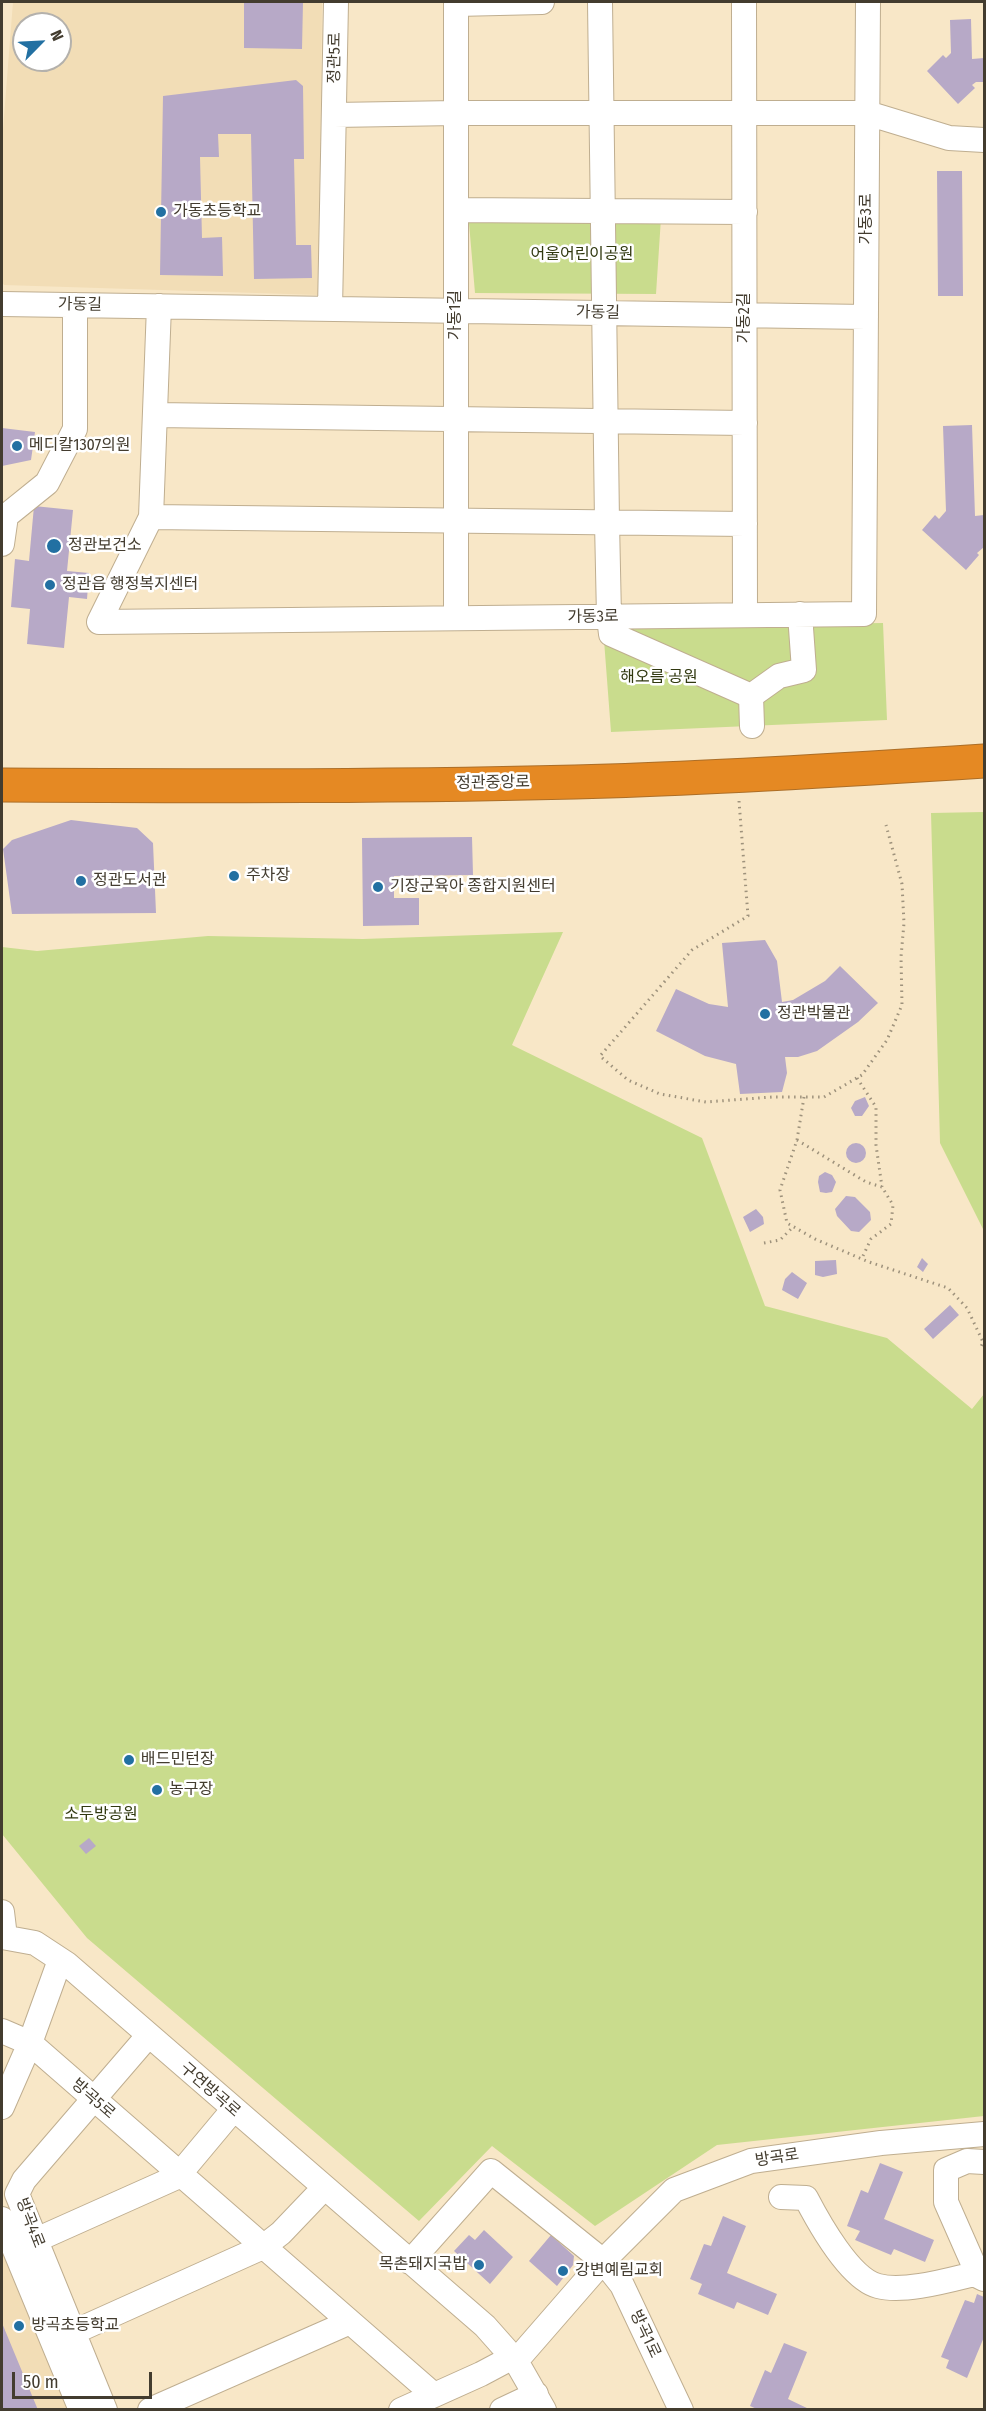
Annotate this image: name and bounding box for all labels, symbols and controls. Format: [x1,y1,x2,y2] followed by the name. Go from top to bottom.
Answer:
[12,12,72,72] north arrow
[46,27,68,44] text: N
[325,32,345,84] street label: 정관5로
[857,193,877,245] street label: 가동3로
[173,202,261,222] place label: 가동초등학교
[154,205,168,219] marker: 가동초등학교
[530,245,634,265] park label: 어울어린이공원
[446,290,466,340] street label: 가동1길
[735,292,755,344] street label: 가동2길
[58,295,102,315] street label: 가동길
[576,303,620,323] street label: 가동길
[29,436,131,456] place label: 메디칼1307의원
[10,439,24,453] marker: 메디칼1307의원
[68,536,142,556] place label: 정관보건소
[45,537,63,555] marker: 정관보건소
[62,575,198,595] place label: 정관읍 행정복지센터
[43,578,57,592] marker: 정관읍 행정복지센터
[567,607,619,627] street label: 가동3로
[620,668,698,688] park label: 해오름 공원
[456,773,530,793] street label: 정관중앙로
[246,866,290,886] place label: 주차장
[227,869,241,883] marker: 주차장
[93,871,167,891] place label: 정관도서관
[74,874,88,888] marker: 정관도서관
[390,877,556,897] place label: 기장군육아 종합지원센터
[371,880,385,894] marker: 기장군육아 종합지원센터
[777,1004,851,1024] place label: 정관박물관
[758,1007,772,1021] marker: 정관박물관
[141,1750,215,1770] place label: 배드민턴장
[122,1753,136,1767] marker: 배드민턴장
[169,1780,213,1800] place label: 농구장
[150,1783,164,1797] marker: 농구장
[64,1805,138,1825] park label: 소두방공원
[176,2059,244,2121] street label: 구연방곡로
[67,2075,119,2123] street label: 방곡5로
[754,2145,800,2171] street label: 방곡로
[12,2195,48,2251] street label: 방곡4로
[379,2255,467,2275] place label: 목촌돼지국밥
[472,2258,486,2272] marker: 목촌돼지국밥
[575,2261,663,2281] place label: 강변예림교회
[556,2264,570,2278] marker: 강변예림교회
[626,2307,664,2361] street label: 방곡1로
[31,2316,119,2336] place label: 방곡초등학교
[12,2319,26,2333] marker: 방곡초등학교
[15,2360,154,2398] scale bar
[23,2371,59,2393] text: 50 m

